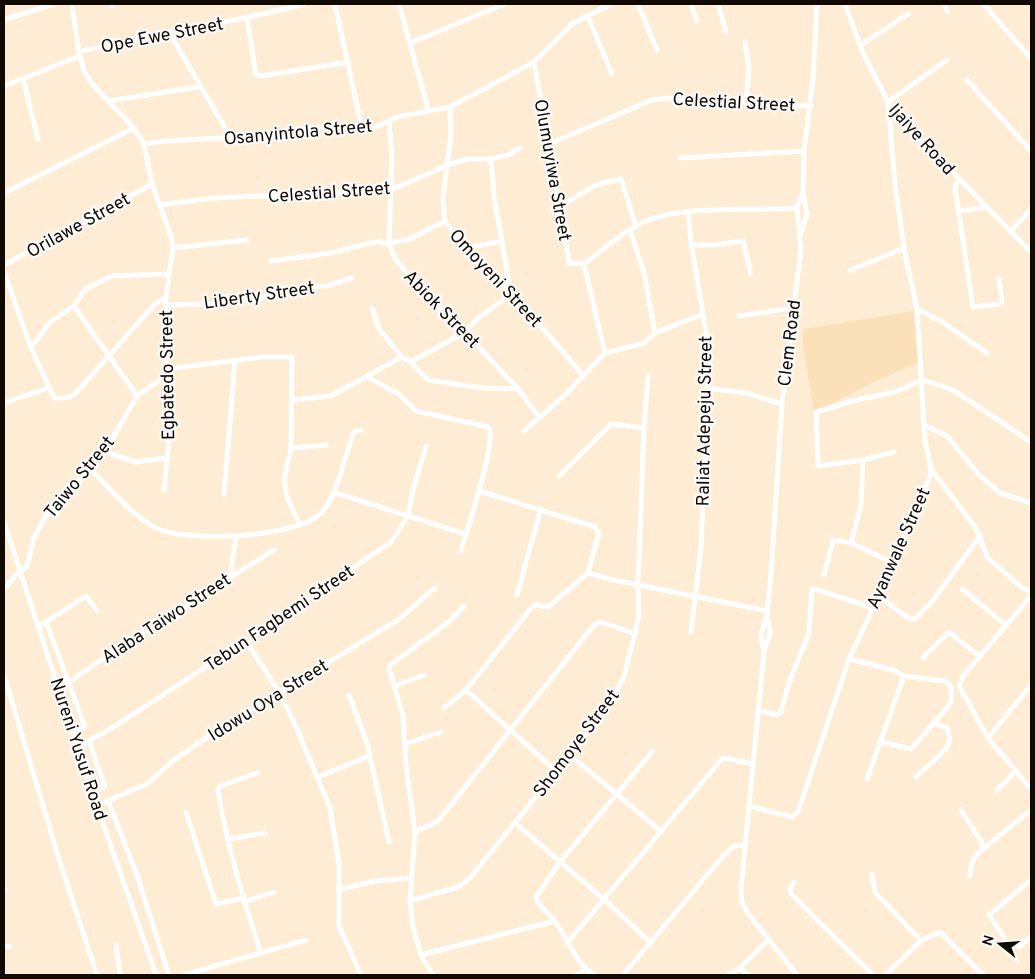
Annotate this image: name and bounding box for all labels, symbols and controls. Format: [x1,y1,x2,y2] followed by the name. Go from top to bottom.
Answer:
[99,13,226,60] street label: Ope Ewe Street
[672,89,796,118] street label: Celestial Street
[528,97,575,243] street label: Olumuyiwa Street
[883,99,959,181] street label: Ijaiye Road
[223,116,374,151] street label: Osanyintola Street
[267,178,391,209] street label: Celestial Street
[23,188,135,264] street label: Orilawe Street
[443,225,546,333] street label: Omoyeni Street
[398,266,484,354] street label: Abiok Street
[202,277,316,316] street label: Liberty Street
[774,298,807,388] street label: Clem Road
[156,310,181,440] street label: Egbatedo Street
[693,335,718,507] street label: Raliat Adepeju Street
[40,432,121,524] street label: Taiwo Street
[862,484,936,613] street label: Ayanwale Street
[201,561,359,678] street label: Tebun Fagbemi Street
[98,569,236,670] street label: Alaba Taiwo Street
[204,655,333,748] street label: Idowu Oya Street
[44,675,111,824] street label: Nureni Yusuf Road
[529,685,625,803] street label: Shomoye Street
[975,919,1025,969] north arrow
[979,933,999,948] text: N

